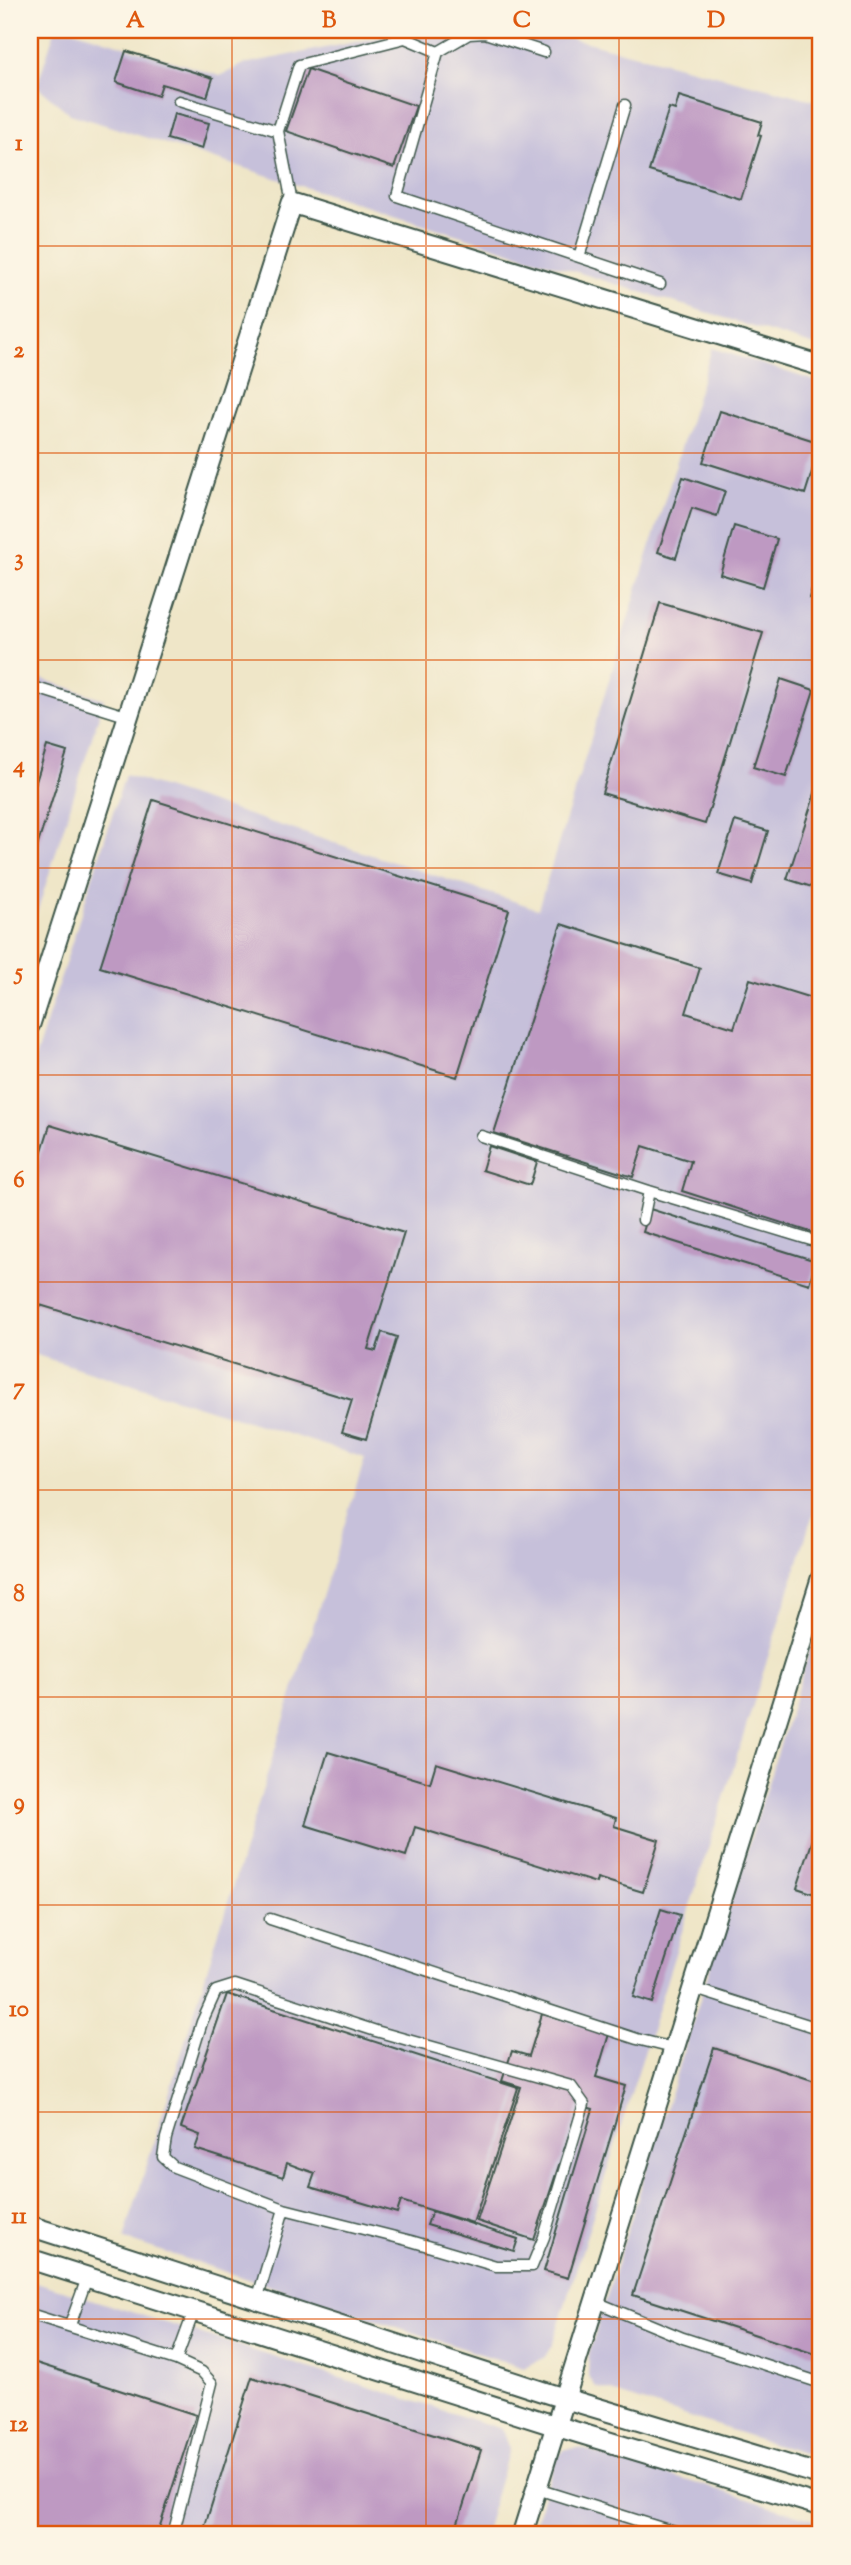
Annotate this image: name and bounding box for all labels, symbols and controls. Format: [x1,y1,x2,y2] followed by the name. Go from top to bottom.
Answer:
[126,5,145,38] text: A
[322,5,337,38] text: B
[513,5,531,38] text: C
[707,5,725,38] text: D
[15,128,23,161] text: 1
[14,335,25,368] text: 2
[14,543,24,576] text: 3
[12,750,25,783] text: 4
[13,957,23,990] text: 5
[13,1165,25,1198] text: 6
[13,1372,25,1405] text: 7
[13,1579,25,1612] text: 8
[13,1787,25,1820] text: 9
[9,1994,29,2027] text: 10
[11,2201,27,2234] text: 11
[10,2409,29,2442] text: 12

